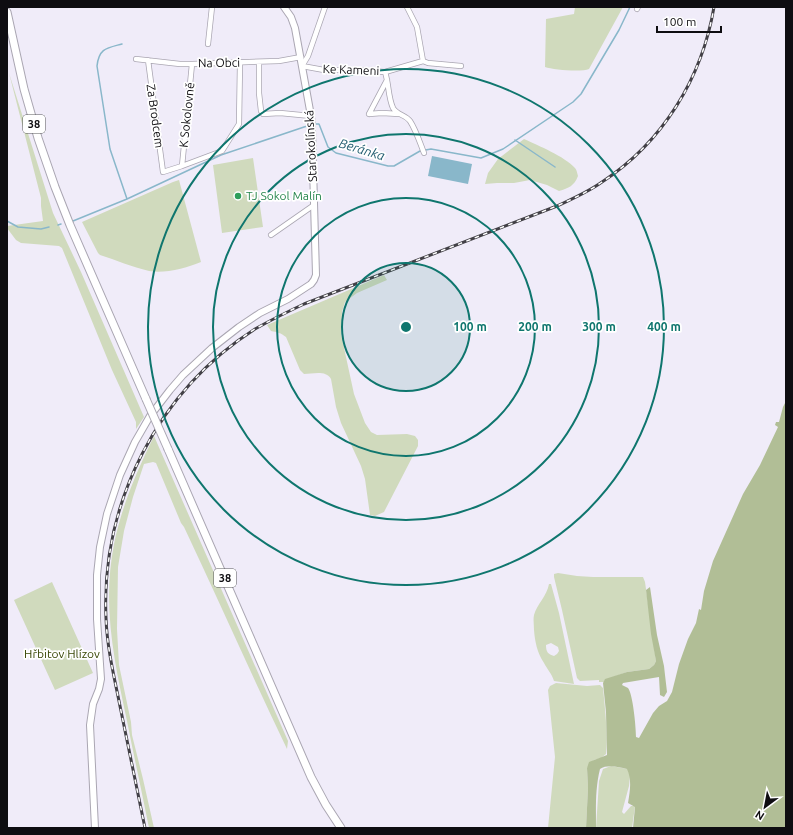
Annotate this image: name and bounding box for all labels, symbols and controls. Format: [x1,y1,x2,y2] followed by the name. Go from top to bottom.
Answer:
[657,8,721,34] scale bar
[663,15,696,28] text: 100 m
[198,56,240,69] street label: Na Obci
[322,62,380,77] street label: Ke Kameni
[177,82,196,148] street label: K Sokolovně
[145,83,166,149] street label: Za Brodcem
[302,110,319,182] street label: Starokolínská
[23,115,45,133] road number: 38
[337,135,387,163] water label: Beránka
[246,189,322,202] place label: TJ Sokol Malín
[233,191,243,201] marker: TJ Sokol Malín
[399,320,413,334] centre of rings
[453,320,487,333] text: 100 m
[518,320,552,333] text: 200 m
[582,320,616,333] text: 300 m
[647,320,681,333] text: 400 m
[214,569,236,587] road number: 38
[24,647,100,660] park label: Hřbitov Hlízov
[745,787,785,827] north arrow
[753,808,766,823] text: N

